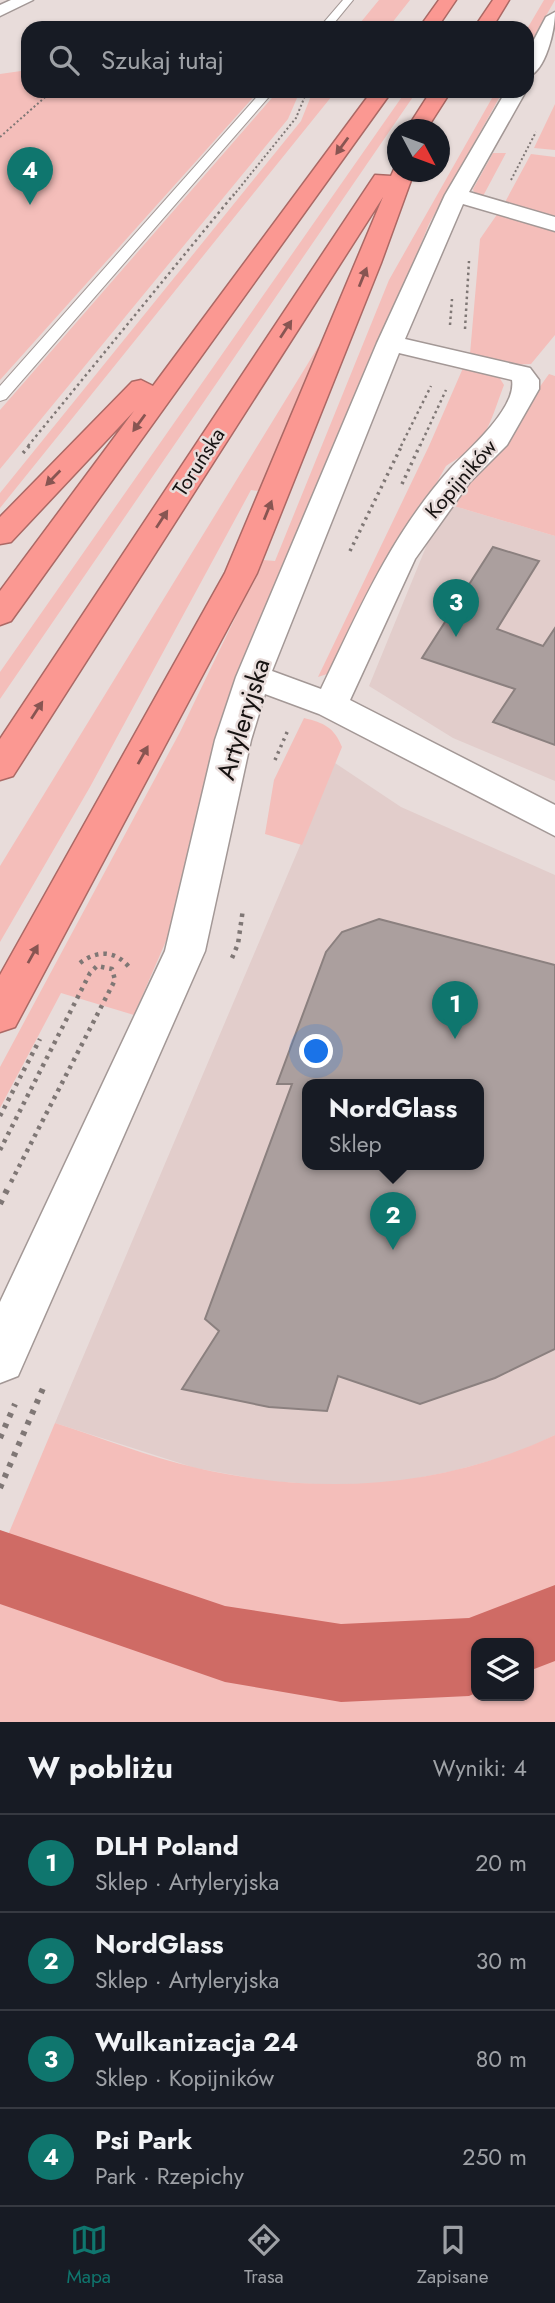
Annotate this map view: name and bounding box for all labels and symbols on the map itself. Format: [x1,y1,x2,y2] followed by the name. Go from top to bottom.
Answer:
[387,119,450,182] north arrow
[335,137,349,155] one-way arrow
[7,147,53,205] pin: 4
[358,266,369,287] one-way arrow
[279,319,292,338] one-way arrow
[133,414,147,432] one-way arrow
[166,422,232,502] street label: Toruńska
[418,432,504,525] street label: Kopijników
[46,469,62,486] one-way arrow
[263,500,274,521] one-way arrow
[155,509,168,529] one-way arrow
[433,579,479,637] pin: 3
[207,654,279,784] street label: Artyleryjska
[31,700,44,719] one-way arrow
[138,745,149,765] one-way arrow
[27,944,39,964] one-way arrow
[432,981,478,1039] pin: 1
[299,1034,333,1068] your location
[370,1192,416,1250] pin: 2

